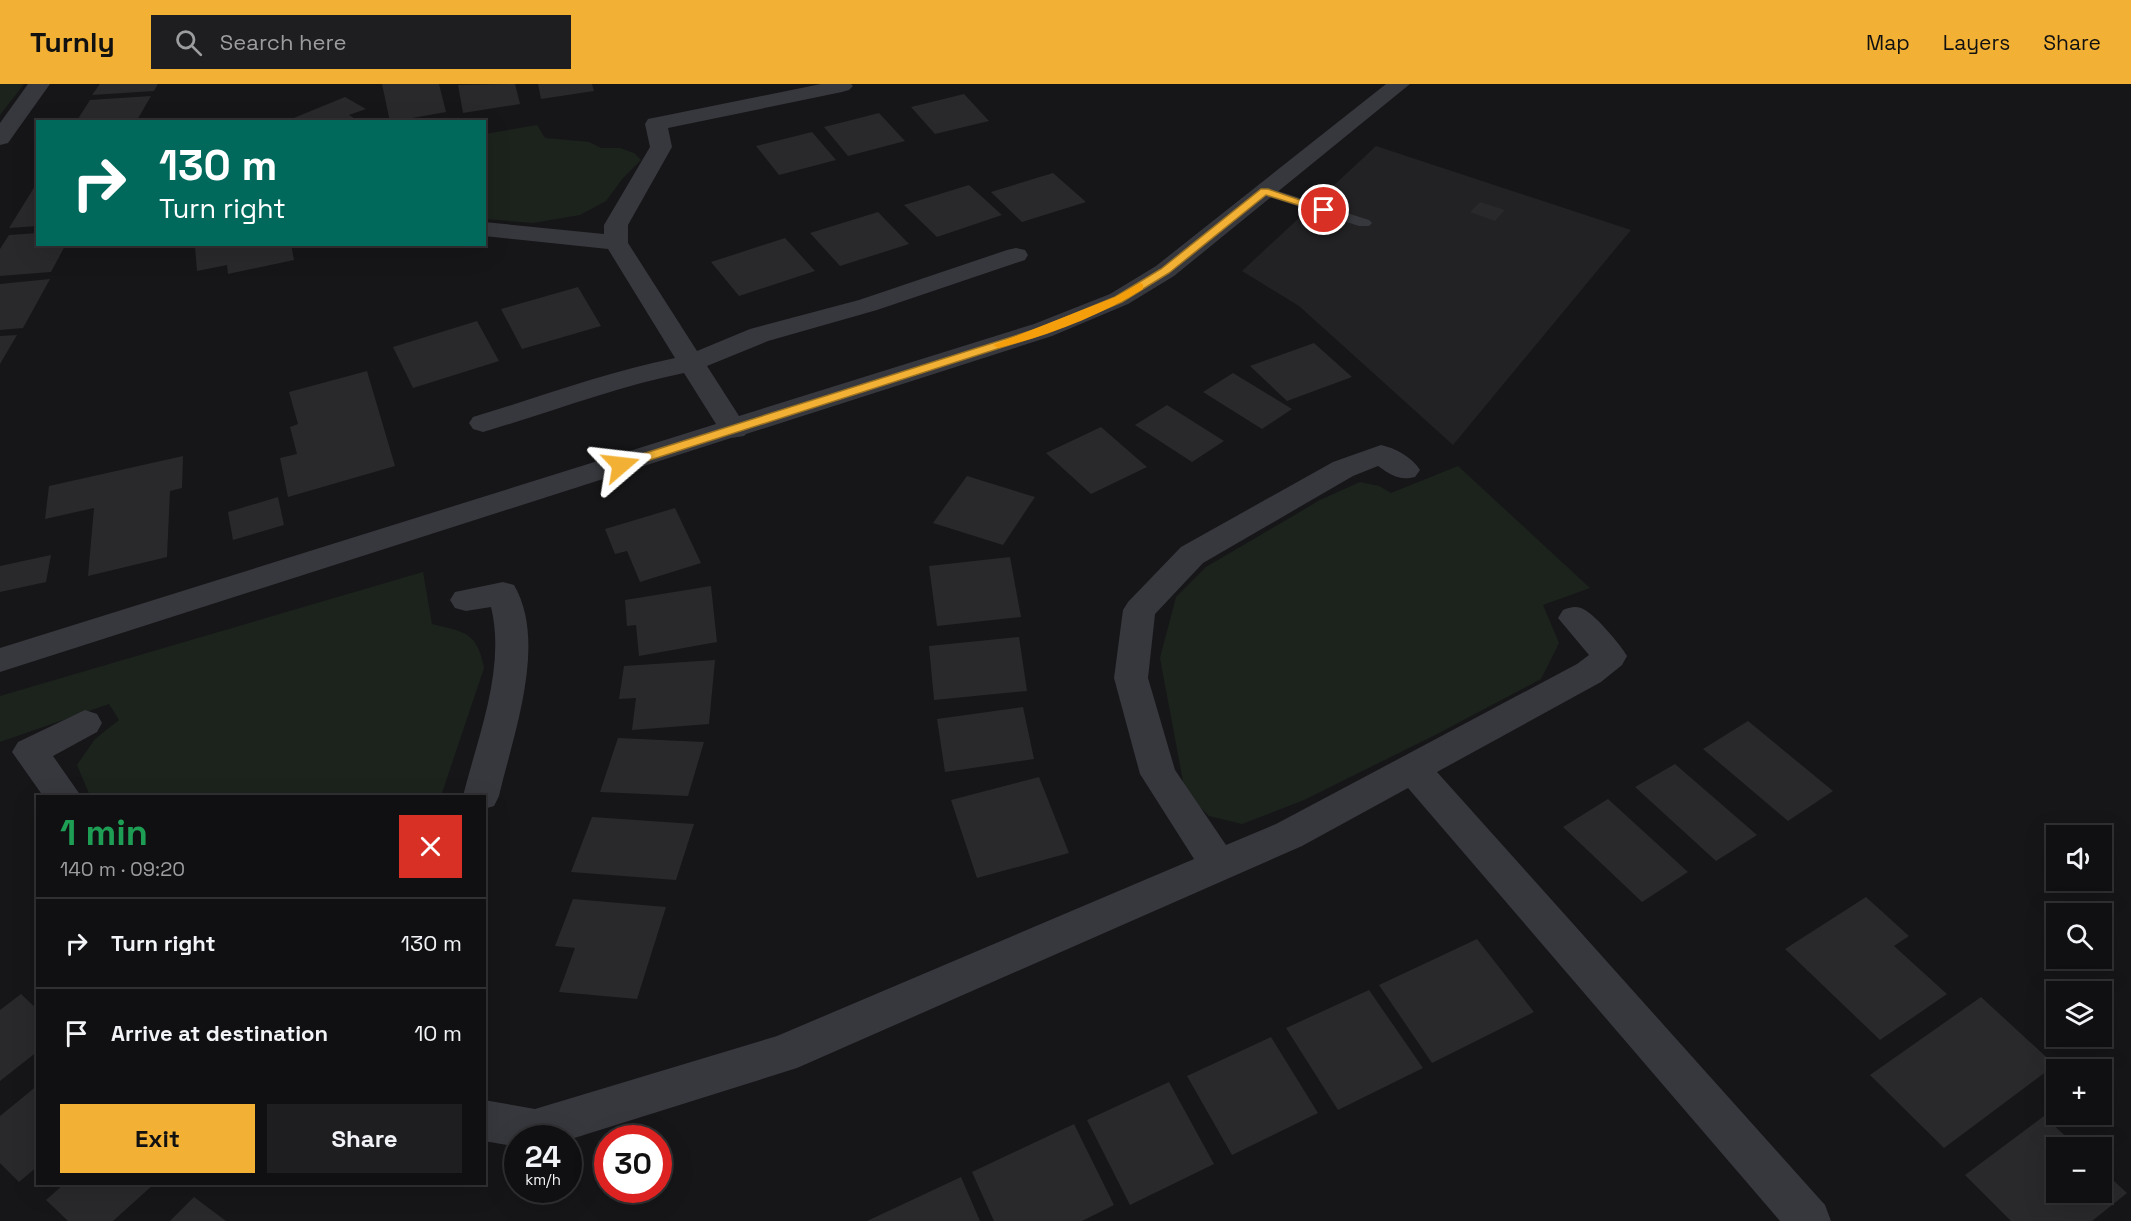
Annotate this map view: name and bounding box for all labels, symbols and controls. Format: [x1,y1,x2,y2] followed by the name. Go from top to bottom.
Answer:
[151,15,571,69] search box
[30,24,115,60] text: Turnly
[172,26,205,59] icon: search
[220,28,347,56] text: Search here
[1866,29,1910,56] text: Map
[1943,29,2010,56] text: Layers
[2043,29,2101,56] text: Share
[159,139,277,192] text: 130 m
[60,144,138,222] icon: right
[1298,184,1349,235] pin
[159,191,286,226] text: Turn right
[1307,193,1340,226] icon: arrive
[589,433,653,497] position arrow
[60,810,148,856] text: 1 min
[399,815,462,878] button: close
[2046,825,2112,1203] map controls
[2046,825,2112,891] button: sound
[60,856,185,882] text: 140 m · 09:20
[2046,903,2112,969] button: search
[60,927,93,960] icon: right
[111,929,216,957] text: Turn right
[401,929,462,957] text: 130 m
[2046,981,2112,1047] button: layers
[60,1017,93,1050] icon: arrive
[111,1019,328,1047] text: Arrive at destination
[414,1019,462,1047] text: 10 m
[2046,1059,2112,1125] button: +
[60,1104,255,1173] button: Exit
[267,1104,462,1173] button: Share
[594,1125,672,1203] speed limit sign: 30
[525,1137,561,1176] text: 24
[2046,1137,2112,1203] button: −
[525,1170,561,1189] text: km/h

